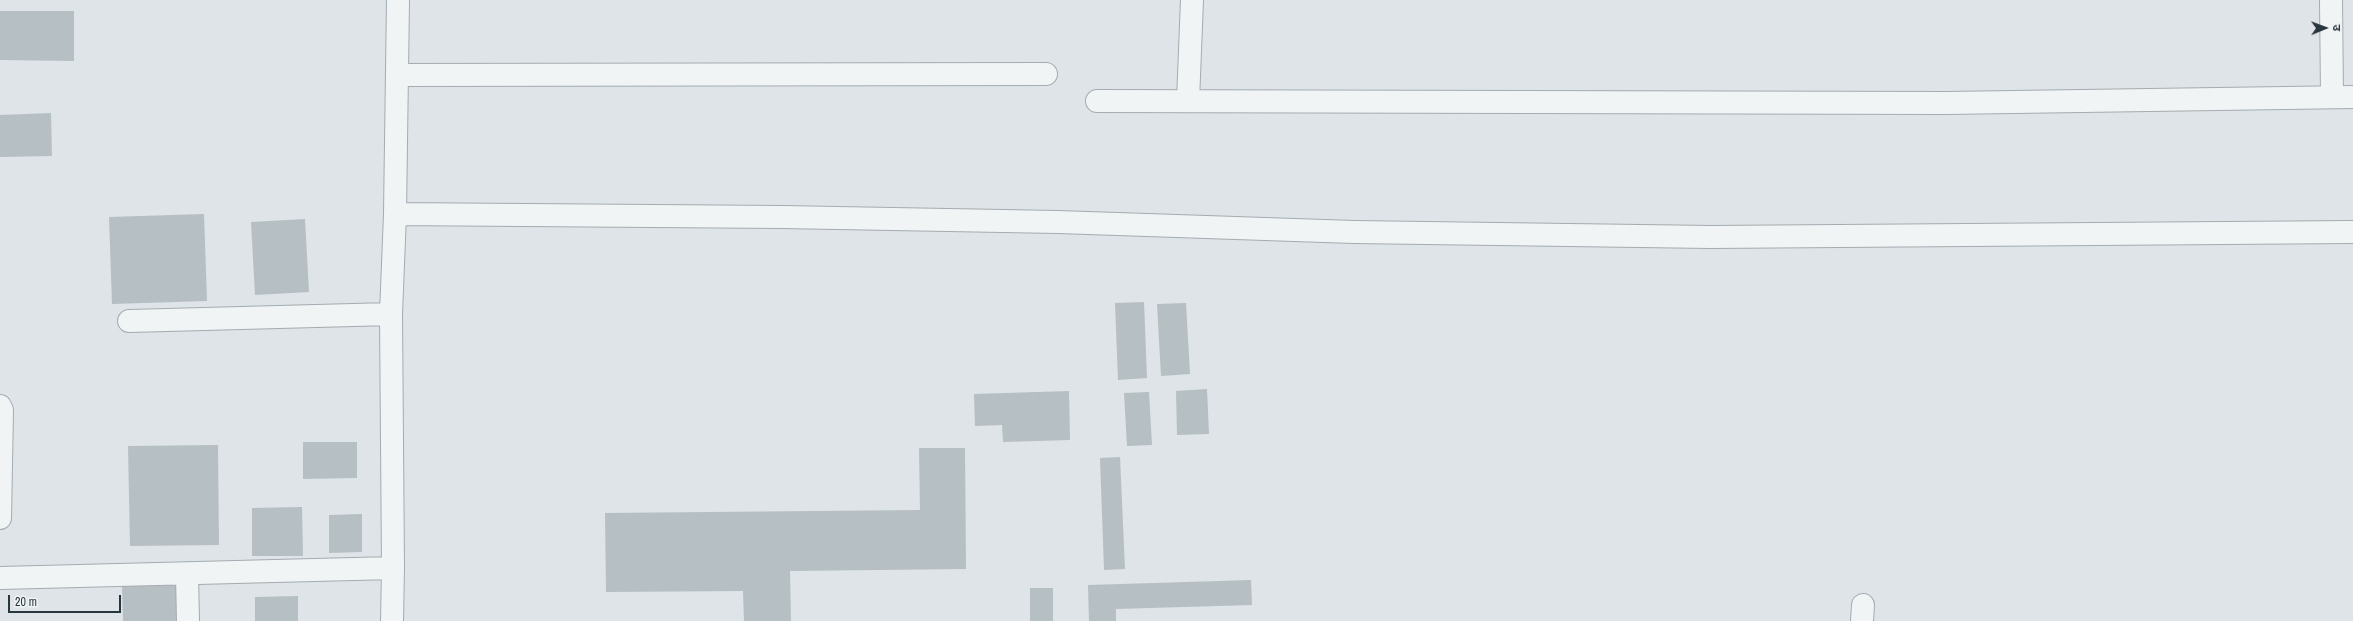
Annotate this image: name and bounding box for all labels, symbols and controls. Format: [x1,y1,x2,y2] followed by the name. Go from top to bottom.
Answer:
[2305,8,2345,48] north arrow
[2330,24,2344,31] text: उ
[10,587,123,613] scale bar
[15,594,37,610] text: 20 m

